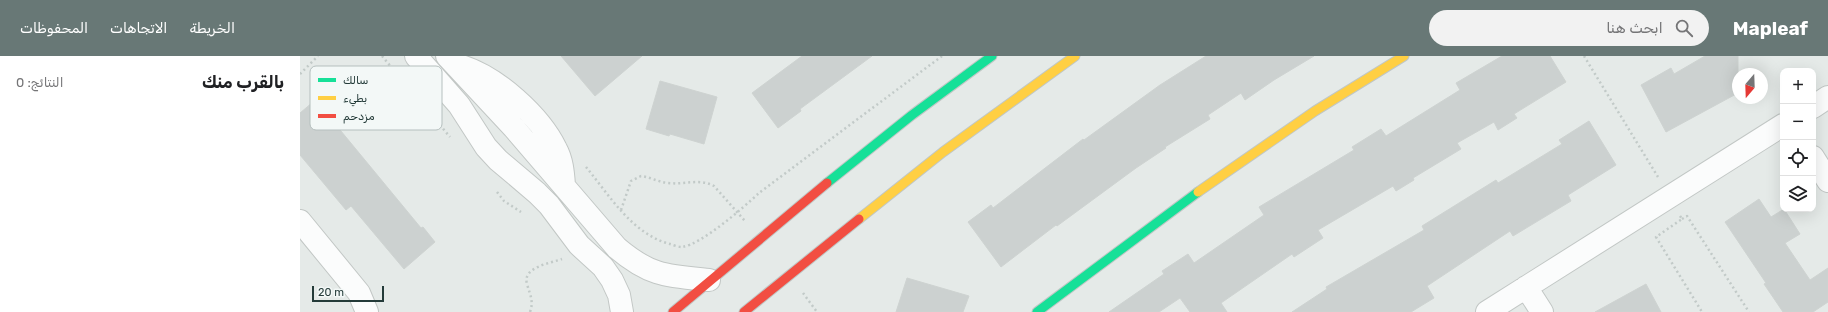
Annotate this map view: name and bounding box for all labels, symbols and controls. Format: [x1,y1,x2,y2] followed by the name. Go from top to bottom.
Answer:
[1429,10,1709,46] search box
[1673,17,1695,39] icon: search
[1733,17,1808,40] text: Mapleaf
[1606,19,1663,37] text: ابحث هنا
[20,20,88,37] text: المحفوظات
[110,20,167,37] text: الاتجاهات
[189,20,235,37] text: الخريطة
[310,66,442,130] legend
[1732,68,1768,104] north arrow
[1780,68,1816,212] map controls
[1780,68,1816,104] button: +
[202,72,284,92] text: بالقرب منك
[343,74,368,87] text: سالك
[16,75,63,90] text: النتائج: 0
[343,92,367,107] text: بطيء
[1780,104,1816,140] button: −
[343,110,375,124] text: مزدحم
[1780,140,1816,176] button: locate
[1780,176,1816,212] button: layers
[312,284,384,303] scale bar
[318,286,344,299] text: 20 m

